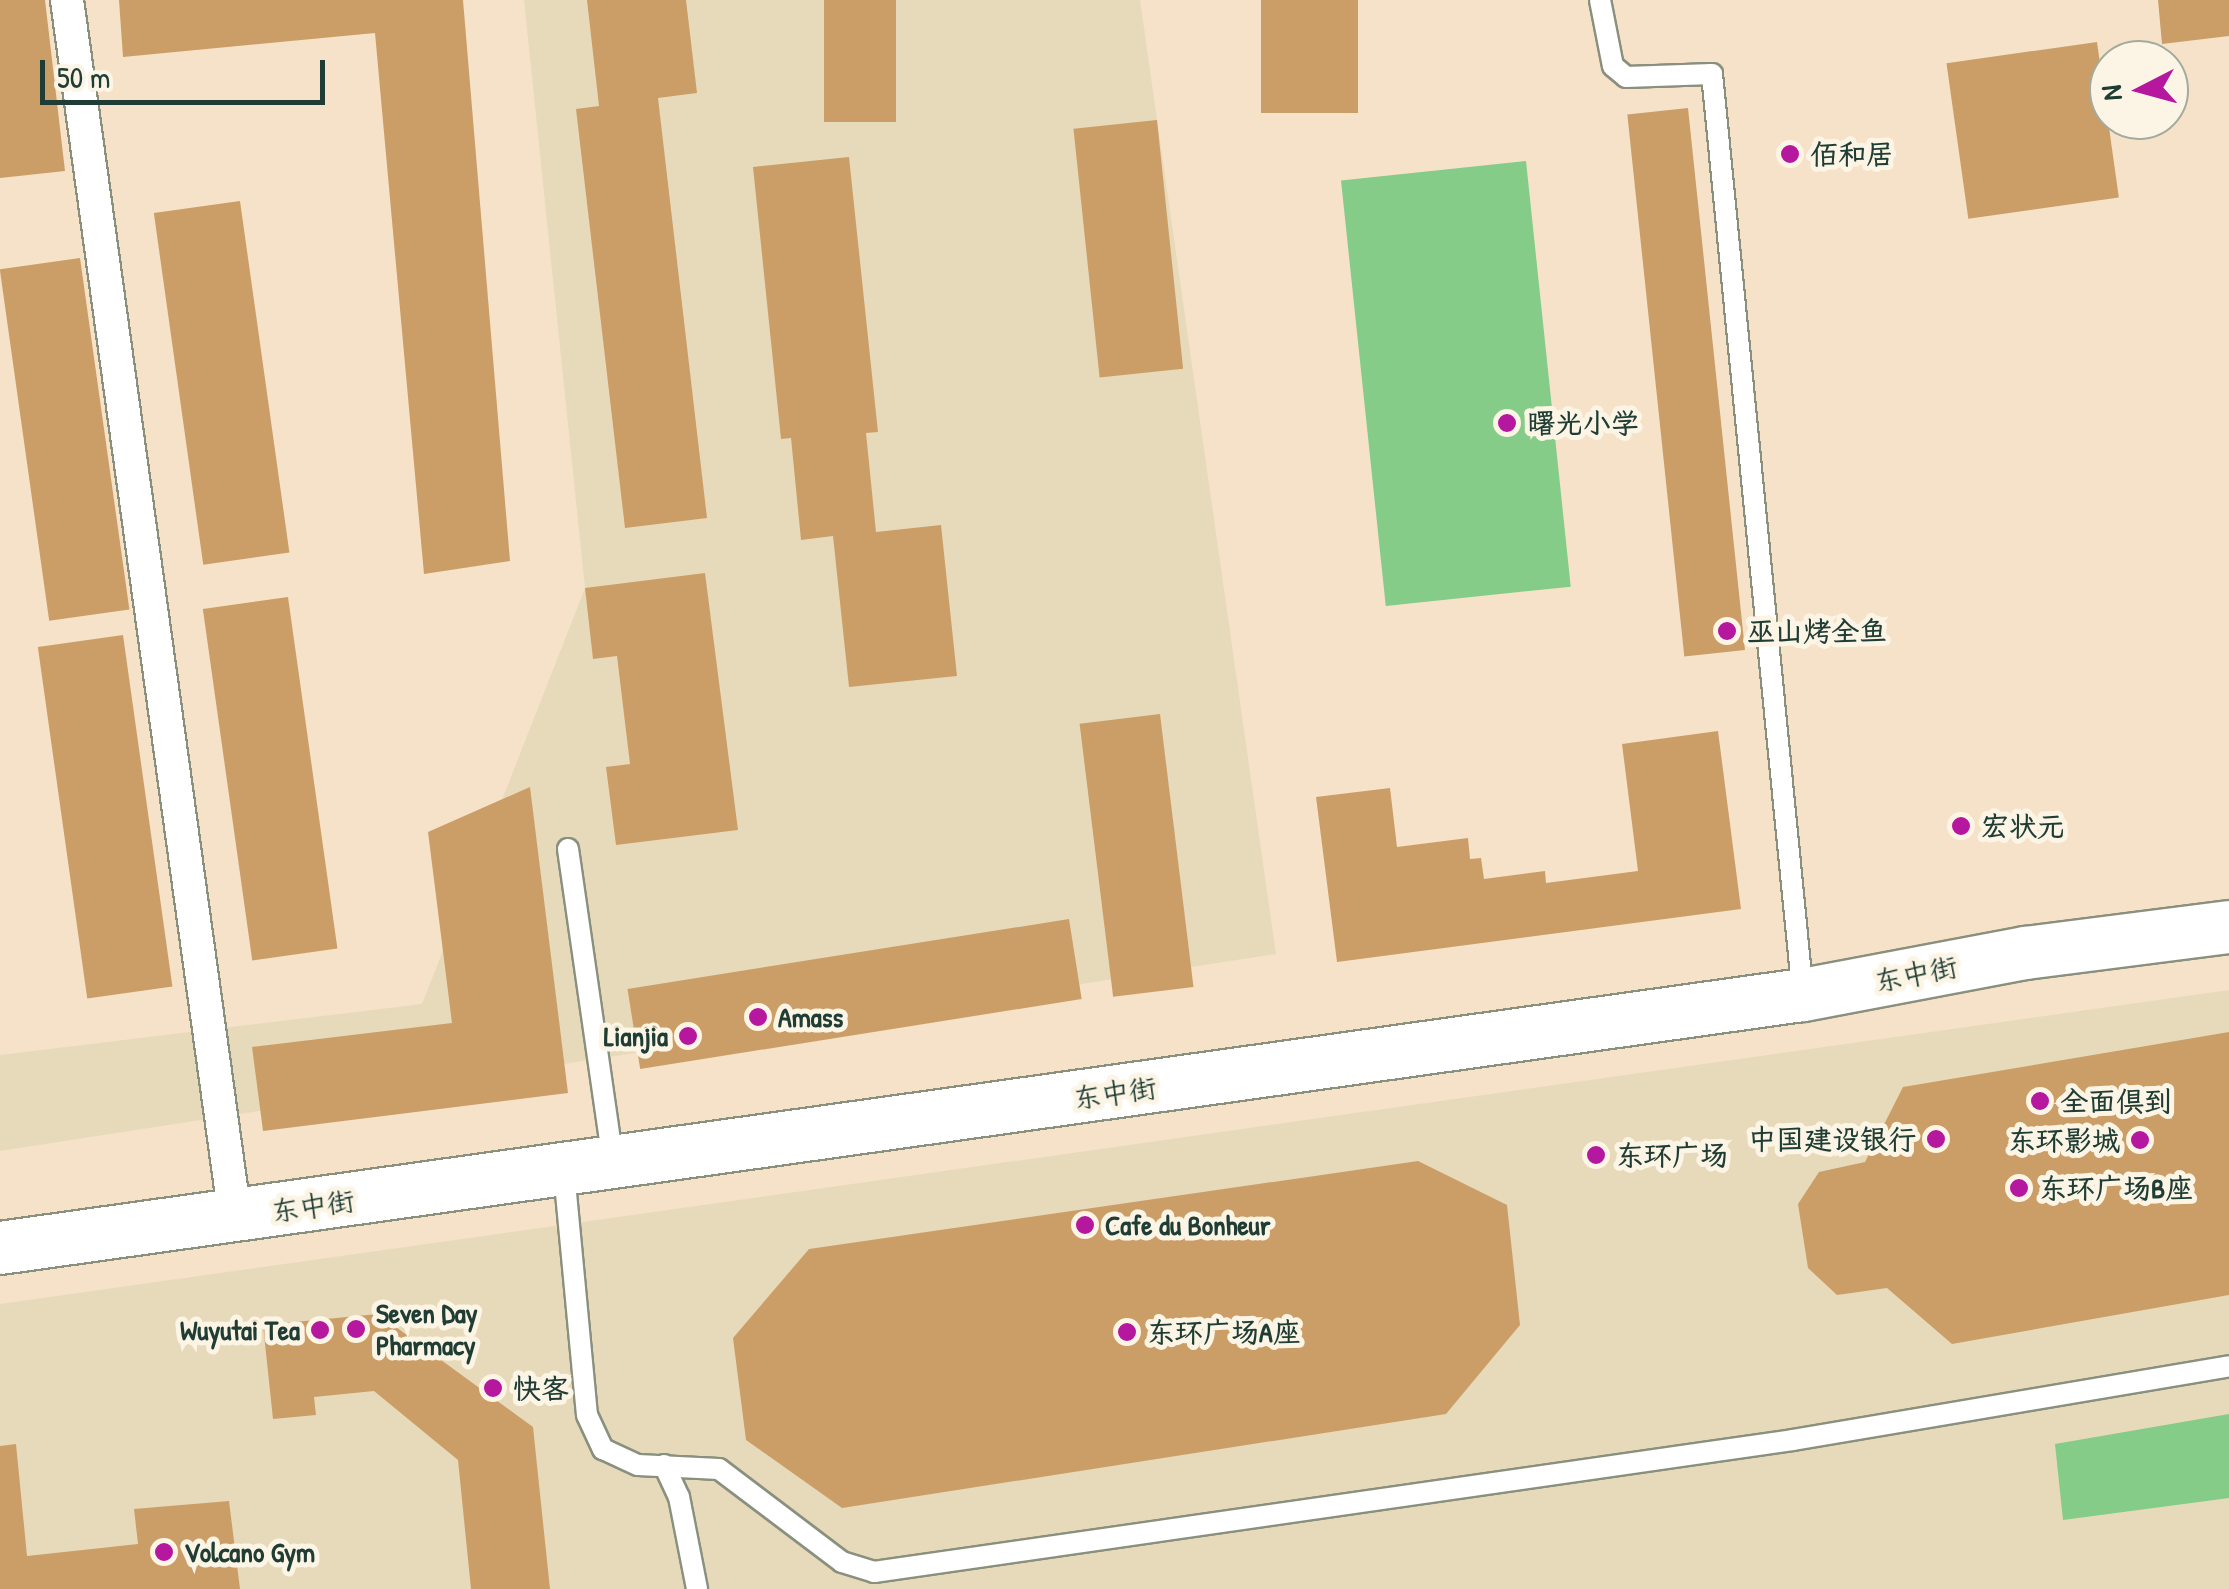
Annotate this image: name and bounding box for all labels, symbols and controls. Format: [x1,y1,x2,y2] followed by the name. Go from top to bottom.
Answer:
[45,40,330,102] scale bar
[2089,40,2189,140] north arrow
[57,57,110,97] text: 50 m
[2091,84,2131,102] text: N
[1810,137,1894,171] place label: 佰和居
[1779,143,1801,165] marker: 佰和居
[1527,406,1639,440] place label: 曙光小学
[1496,412,1518,434] marker: 曙光小学
[1747,614,1887,648] place label: 巫山烤全鱼
[1716,620,1738,642] marker: 巫山烤全鱼
[1981,809,2065,843] place label: 宏状元
[1950,815,1972,837] marker: 宏状元
[1872,949,1960,999] street label: 东中街
[778,1000,843,1034] place label: Amass
[747,1006,769,1028] marker: Amass
[604,1019,668,1053] place label: Lianjia
[677,1025,699,1047] marker: Lianjia
[1071,1071,1159,1115] street label: 东中街
[2060,1084,2172,1118] place label: 全面俱到
[2029,1090,2051,1112] marker: 全面俱到
[1748,1122,1916,1156] place label: 中国建设银行
[2008,1123,2120,1157] place label: 东环影城
[1925,1128,1947,1150] marker: 中国建设银行
[2129,1129,2151,1151] marker: 东环影城
[1616,1138,1728,1172] place label: 东环广场
[1585,1144,1607,1166] marker: 东环广场
[2039,1171,2193,1205] place label: 东环广场B座
[2008,1177,2030,1199] marker: 东环广场B座
[269,1184,357,1228] street label: 东中街
[1105,1208,1271,1242] place label: Cafe du Bonheur
[1074,1214,1096,1236] marker: Cafe du Bonheur
[376,1296,478,1362] place label: Seven Day Pharmacy
[180,1313,300,1347] place label: Wuyutai Tea
[1147,1315,1301,1349] place label: 东环广场A座
[345,1318,367,1340] marker: Seven Day Pharmacy
[309,1319,331,1341] marker: Wuyutai Tea
[1116,1321,1138,1343] marker: 东环广场A座
[513,1371,569,1405] place label: 快客
[482,1377,504,1399] marker: 快客
[184,1535,315,1569] place label: Volcano Gym
[153,1541,175,1563] marker: Volcano Gym

